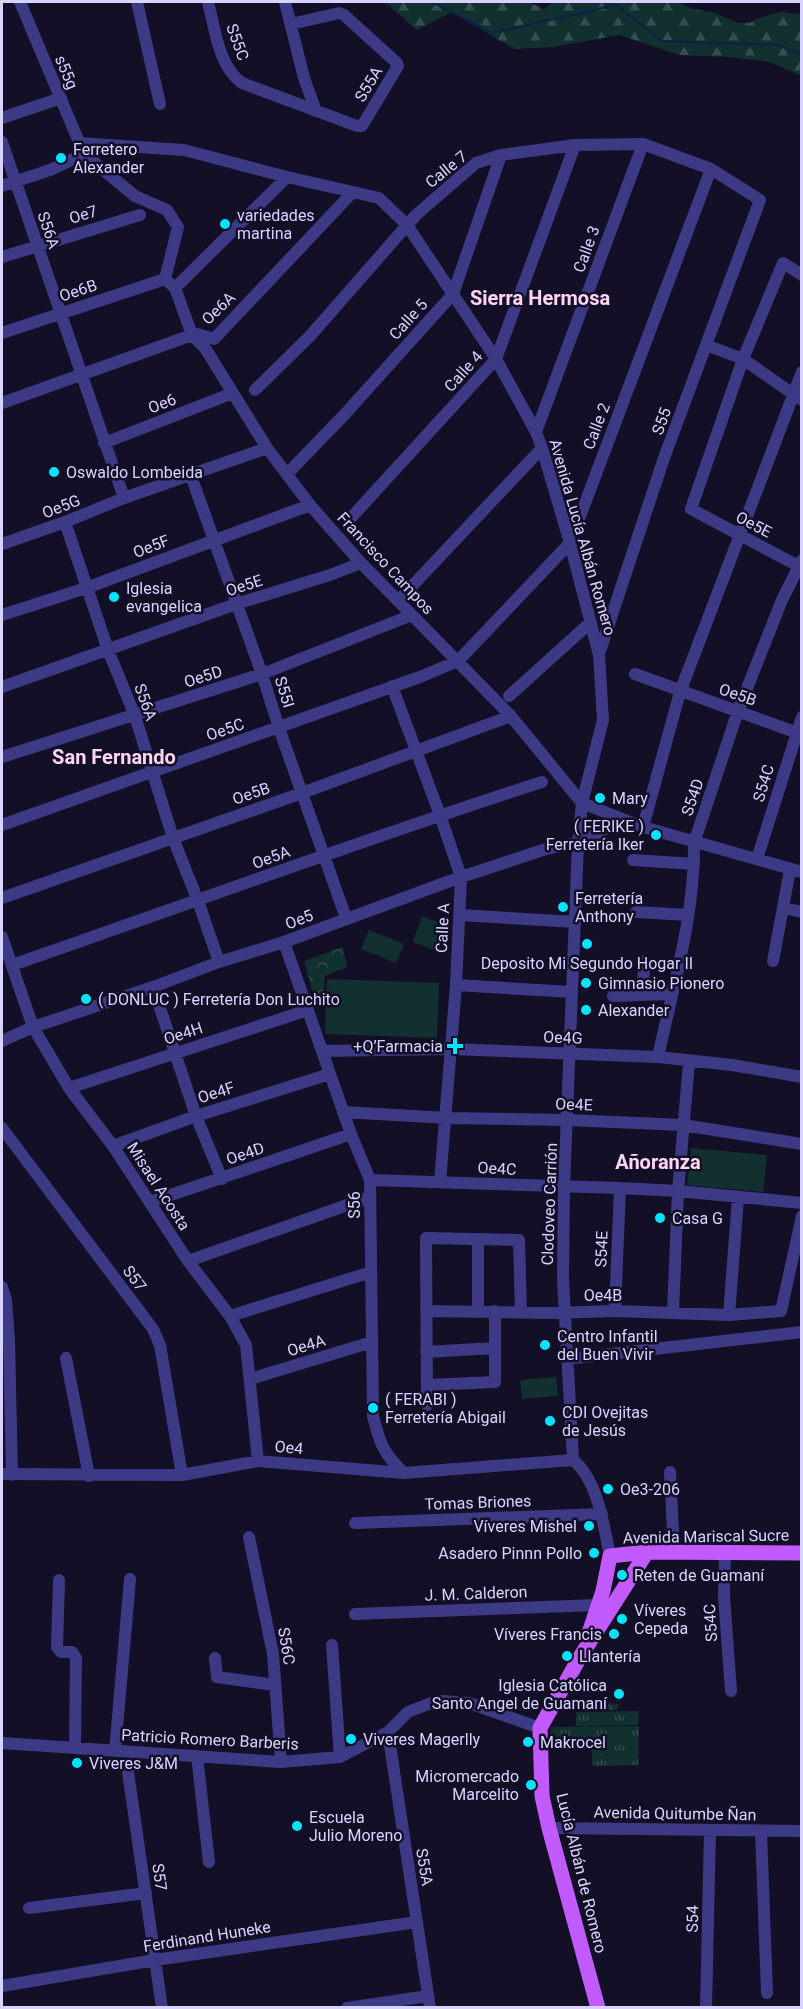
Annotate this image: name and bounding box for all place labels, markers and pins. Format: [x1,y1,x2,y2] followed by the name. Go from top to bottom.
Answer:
[73,140,145,177] place label: Ferretero Alexander
[54,151,68,165] marker: Ferretero Alexander
[237,206,315,243] place label: variedades martina
[218,217,232,231] marker: variedades martina
[66,463,203,482] place label: Oswaldo Lombeida
[47,465,61,479] marker: Oswaldo Lombeida
[126,579,202,616] place label: Iglesia evangelica
[107,590,121,604] marker: Iglesia evangelica
[612,789,648,808] place label: Mary
[593,791,607,805] marker: Mary
[546,817,645,854] place label: ( FERIKE ) Ferretería Iker
[649,828,663,842] marker: ( FERIKE ) Ferretería Iker
[575,889,643,926] place label: Ferretería Anthony
[556,900,570,914] marker: Ferretería Anthony
[580,937,594,951] marker: Deposito Mi Segundo Hogar II
[481,954,693,973] place label: Deposito Mi Segundo Hogar II
[598,974,724,993] place label: Gimnasio Pionero
[579,976,593,990] marker: Gimnasio Pionero
[98,990,340,1009] place label: ( DONLUC ) Ferretería Don Luchito
[79,992,93,1006] marker: ( DONLUC ) Ferretería Don Luchito
[598,1001,670,1020] place label: Alexander
[579,1003,593,1017] marker: Alexander
[353,1037,443,1056] place label: +Q’Farmacia
[448,1039,462,1053] marker: +Q’Farmacia
[672,1209,723,1228] place label: Casa G
[653,1211,667,1225] marker: Casa G
[557,1327,658,1364] place label: Centro Infantil del Buen Vivir
[538,1338,552,1352] marker: Centro Infantil del Buen Vivir
[385,1390,506,1427] place label: ( FERABI ) Ferretería Abigail
[366,1401,380,1415] marker: ( FERABI ) Ferretería Abigail
[562,1403,648,1440] place label: CDI Ovejitas de Jesús
[543,1414,557,1428] marker: CDI Ovejitas de Jesús
[620,1480,680,1499] place label: Oe3-206
[601,1482,615,1496] marker: Oe3-206
[473,1517,577,1536] place label: Víveres Mishel
[582,1519,596,1533] marker: Víveres Mishel
[438,1544,582,1563] place label: Asadero Pinnn Pollo
[587,1546,601,1560] marker: Asadero Pinnn Pollo
[634,1566,765,1585] place label: Reten de Guamaní
[615,1568,629,1582] marker: Reten de Guamaní
[634,1601,688,1638] place label: Víveres Cepeda
[615,1612,629,1626] marker: Víveres Cepeda
[494,1625,602,1644] place label: Víveres Francis
[607,1627,621,1641] marker: Víveres Francis
[579,1647,641,1666] place label: Llantería
[560,1649,574,1663] marker: Llantería
[432,1676,608,1713] place label: Iglesia Católica Santo Angel de Guamaní
[612,1687,626,1701] marker: Iglesia Católica Santo Angel de Guamaní
[363,1730,481,1749] place label: Viveres Magerlly
[344,1732,358,1746] marker: Viveres Magerlly
[540,1733,606,1752] place label: Makrocel
[521,1735,535,1749] marker: Makrocel
[89,1754,178,1773] place label: Viveres J&M
[70,1756,84,1770] marker: Viveres J&M
[415,1767,519,1804] place label: Micromercado Marcelito
[524,1778,538,1792] marker: Micromercado Marcelito
[309,1808,402,1845] place label: Escuela Julio Moreno
[290,1819,304,1833] marker: Escuela Julio Moreno

